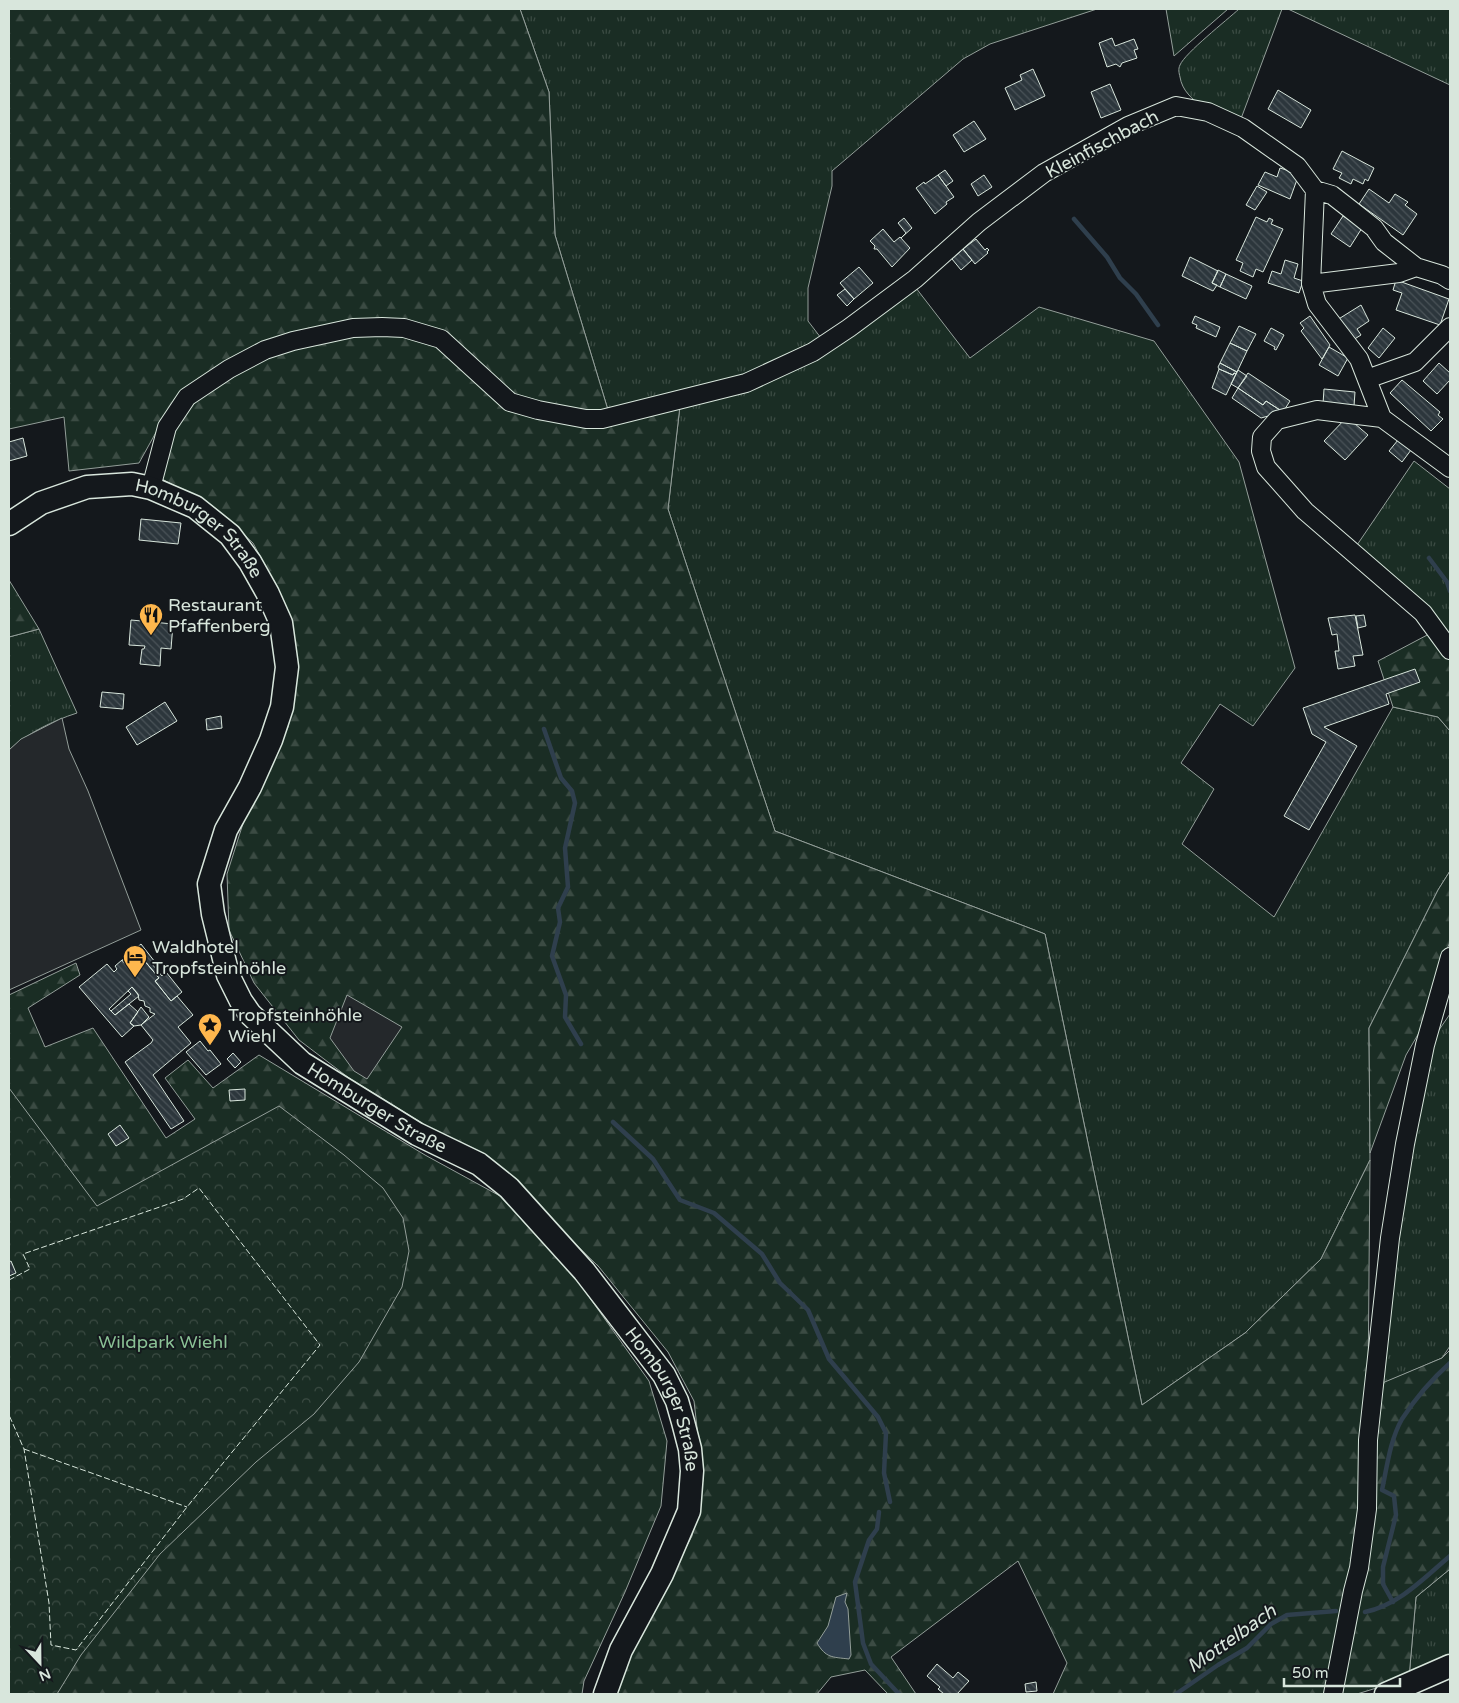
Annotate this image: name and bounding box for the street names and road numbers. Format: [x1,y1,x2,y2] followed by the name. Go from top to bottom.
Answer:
[1042,105,1162,183] street label: Kleinfischbach
[133,474,268,582] street label: Homburger Straße
[303,1058,450,1158] street label: Homburger Straße
[620,1323,703,1472] street label: Homburger Straße

